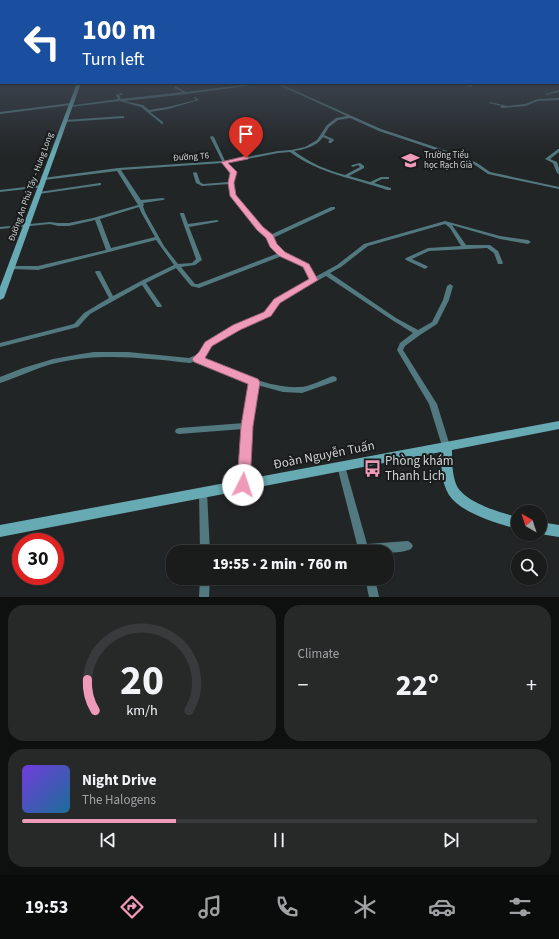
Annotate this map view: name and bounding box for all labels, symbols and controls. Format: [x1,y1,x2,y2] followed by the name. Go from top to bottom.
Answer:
[82,10,156,50] text: 100 m
[16,16,68,68] icon: left
[82,47,144,72] text: Turn left
[229,117,263,158] pin
[235,123,257,145] icon: arrive
[5,130,57,243] street label: Đường An Phú Tây - Hưng Long
[173,149,210,165] street label: Đường T6
[424,149,472,172] place label: Trường Tiểu học Rạch Già
[401,150,421,170] school or university icon: Trường Tiểu học Rạch Già
[272,436,376,474] street label: Đoàn Nguyễn Tuấn
[385,452,454,485] place label: Phòng khám Thanh Lịch
[362,458,382,478] bus stop icon: Phòng khám Thanh Lịch
[222,464,264,506] position arrow
[511,505,547,541] north arrow
[511,505,547,585] map controls
[12,533,64,585] speed limit sign: 30
[511,549,547,585] button: search
[213,554,347,575] text: 19:55 · 2 min · 760 m
[298,645,339,663] text: Climate
[120,651,164,711] text: 20
[396,664,439,707] text: 22°
[298,669,308,701] text: −
[526,669,537,701] text: +
[126,700,158,721] text: km/h
[82,770,157,791] text: Night Drive
[82,791,156,809] text: The Halogens
[97,829,119,851] icon: previous
[268,829,290,851] icon: pause
[440,829,462,851] icon: next
[118,893,146,921] icon: directions
[196,893,224,921] icon: music
[273,893,301,921] icon: phone
[351,893,379,921] icon: climate
[428,893,456,921] icon: car
[506,893,534,921] icon: filters
[25,895,68,920] text: 19:53

